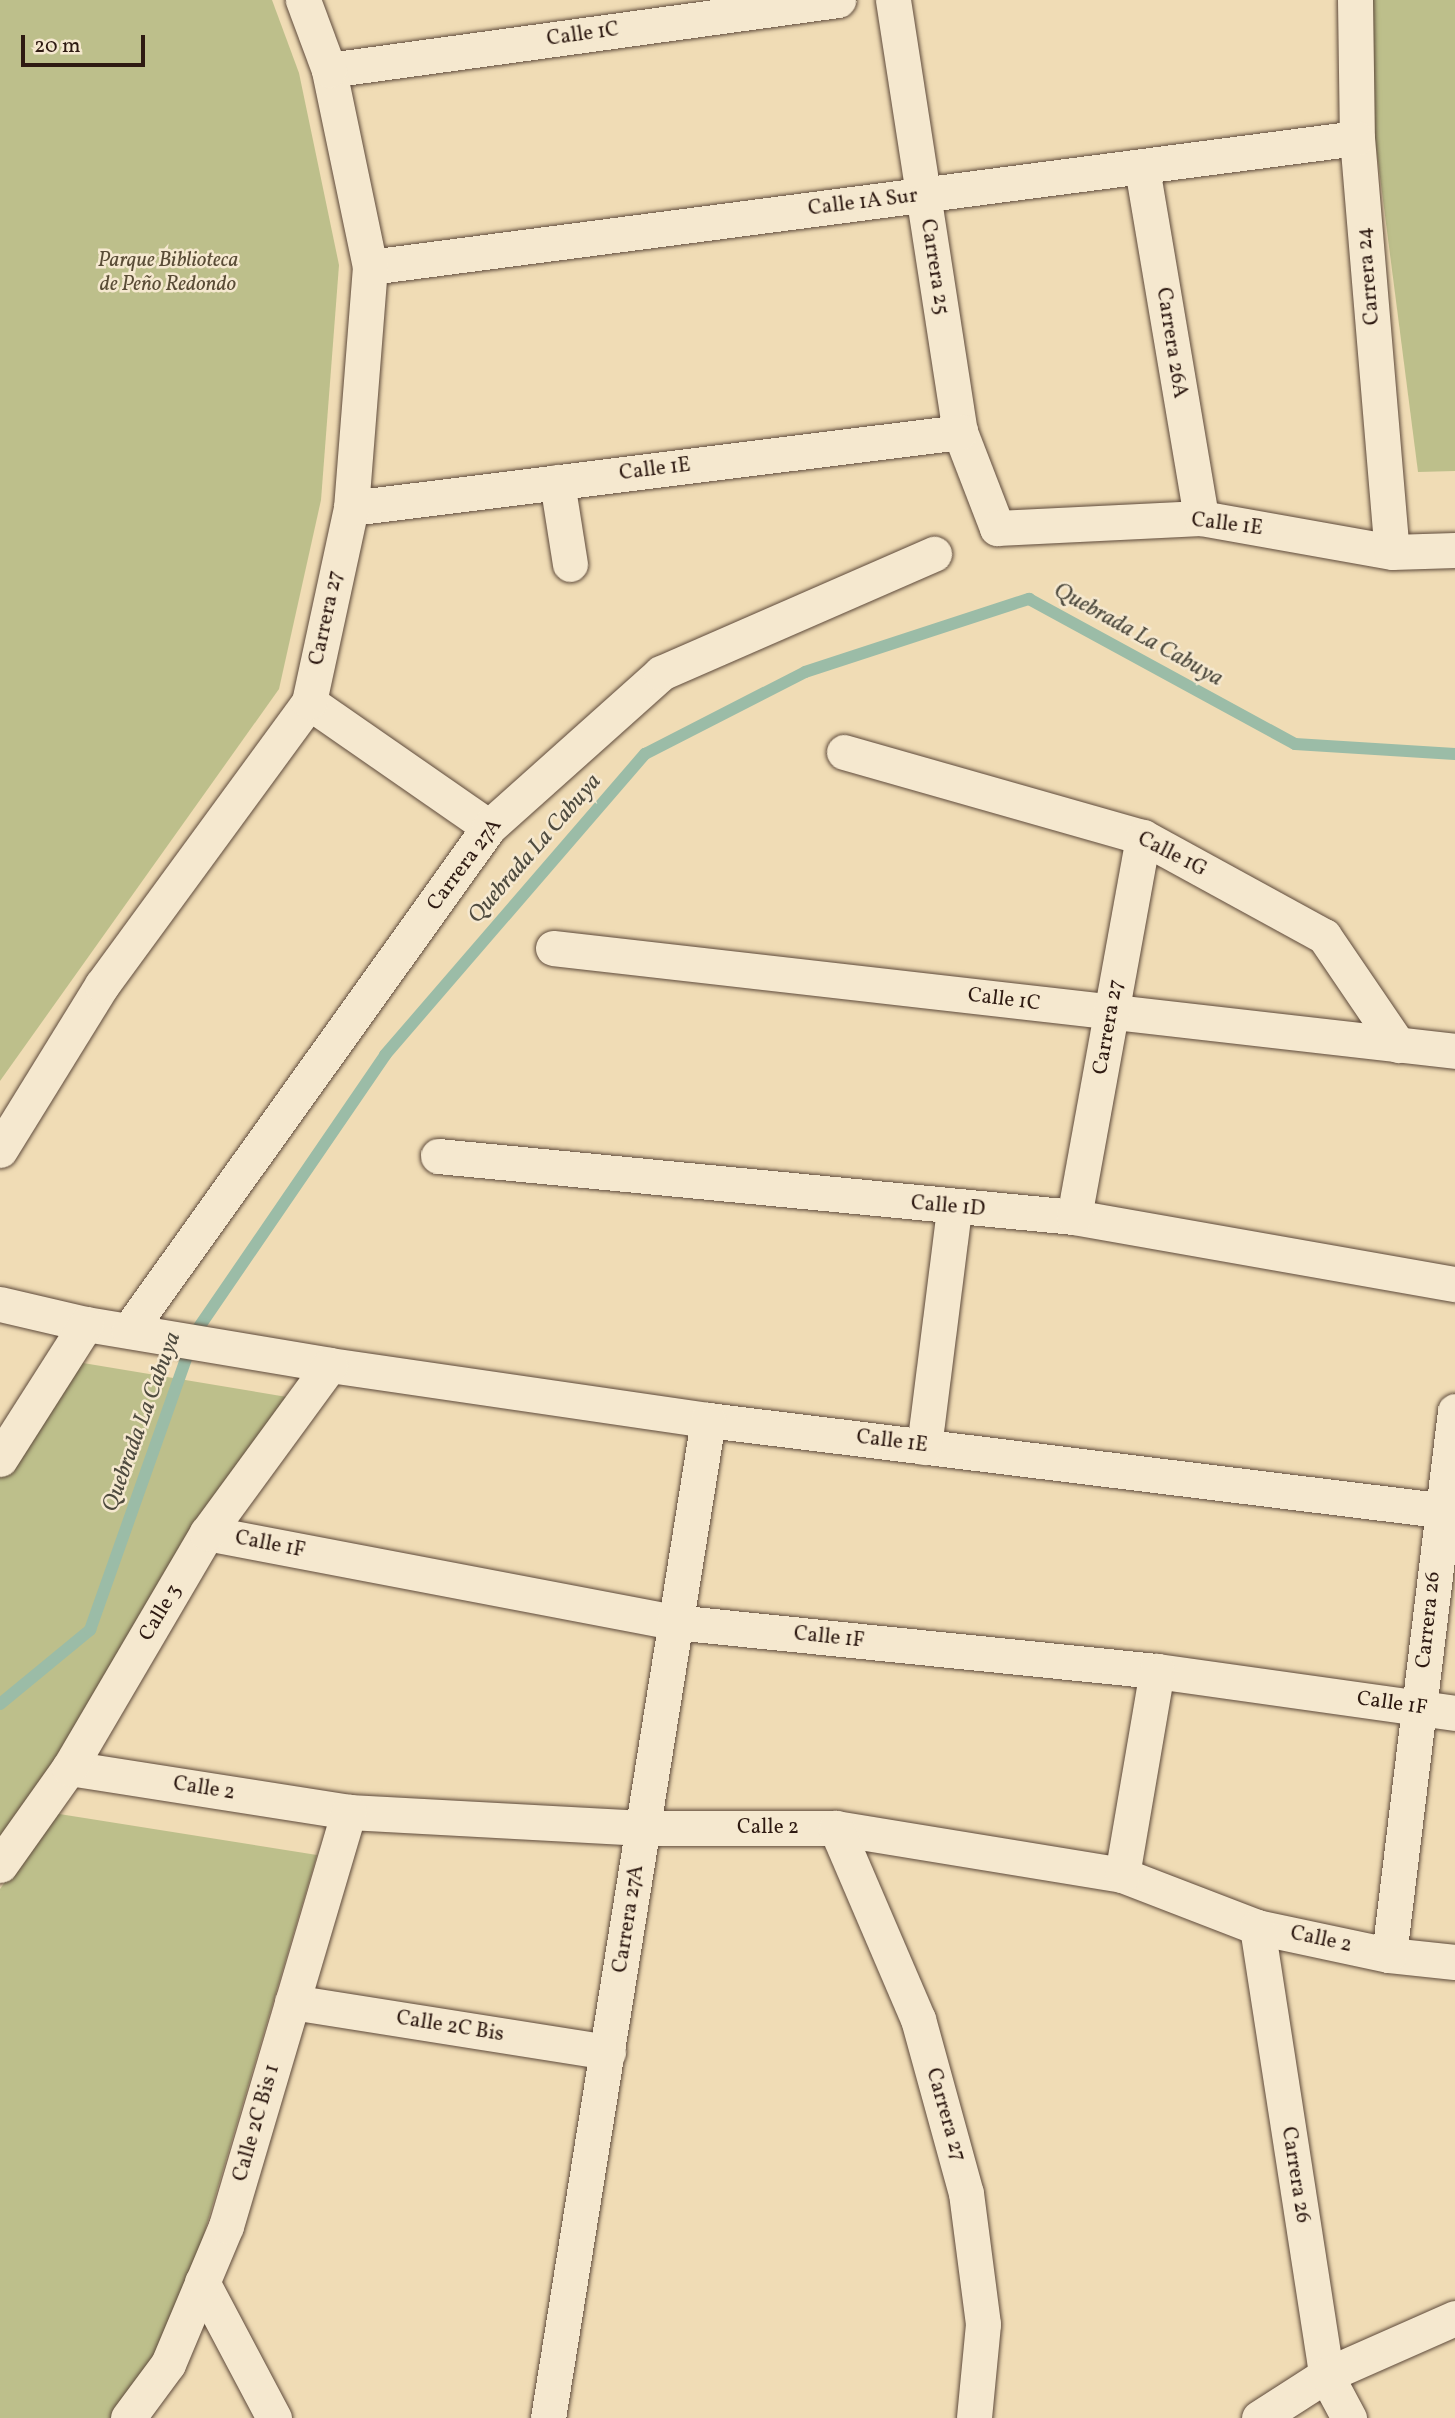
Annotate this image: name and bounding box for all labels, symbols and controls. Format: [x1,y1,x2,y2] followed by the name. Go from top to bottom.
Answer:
[545,17,621,53] street label: Calle 1C
[24,21,149,65] scale bar
[34,32,80,61] text: 20 m
[807,184,919,222] street label: Calle 1A Sur
[914,217,954,317] street label: Carrera 25
[1352,226,1386,326] street label: Carrera 24
[98,248,238,298] park label: Parque Biblioteca de Peño Redondo
[1150,286,1192,400] street label: Carrera 26A
[618,453,692,487] street label: Calle 1E
[1190,508,1264,542] street label: Calle 1E
[305,568,349,668] street label: Carrera 27
[1049,577,1227,693] water label: Quebrada La Cabuya
[462,769,608,929] water label: Quebrada La Cabuya
[422,814,508,916] street label: Carrera 27A
[1133,827,1211,883] street label: Calle 1G
[1088,977,1130,1077] street label: Carrera 27
[966,983,1042,1017] street label: Calle 1C
[910,1191,986,1223] street label: Calle 1D
[97,1328,187,1516] water label: Quebrada La Cabuya
[855,1425,929,1459] street label: Calle 1E
[233,1526,307,1564] street label: Calle 1F
[1411,1570,1447,1670] street label: Carrera 26
[134,1580,188,1646] street label: Calle 3
[792,1622,866,1654] street label: Calle 1F
[1355,1687,1429,1721] street label: Calle 1F
[171,1772,237,1806] street label: Calle 2
[737,1815,799,1841] street label: Calle 2
[608,1863,650,1975] street label: Carrera 27A
[1288,1921,1354,1959] street label: Calle 2
[394,2006,506,2048] street label: Calle 2C Bis
[228,2061,286,2185] street label: Calle 2C Bis 1
[920,2065,970,2165] street label: Carrera 27
[1275,2125,1315,2225] street label: Carrera 26

